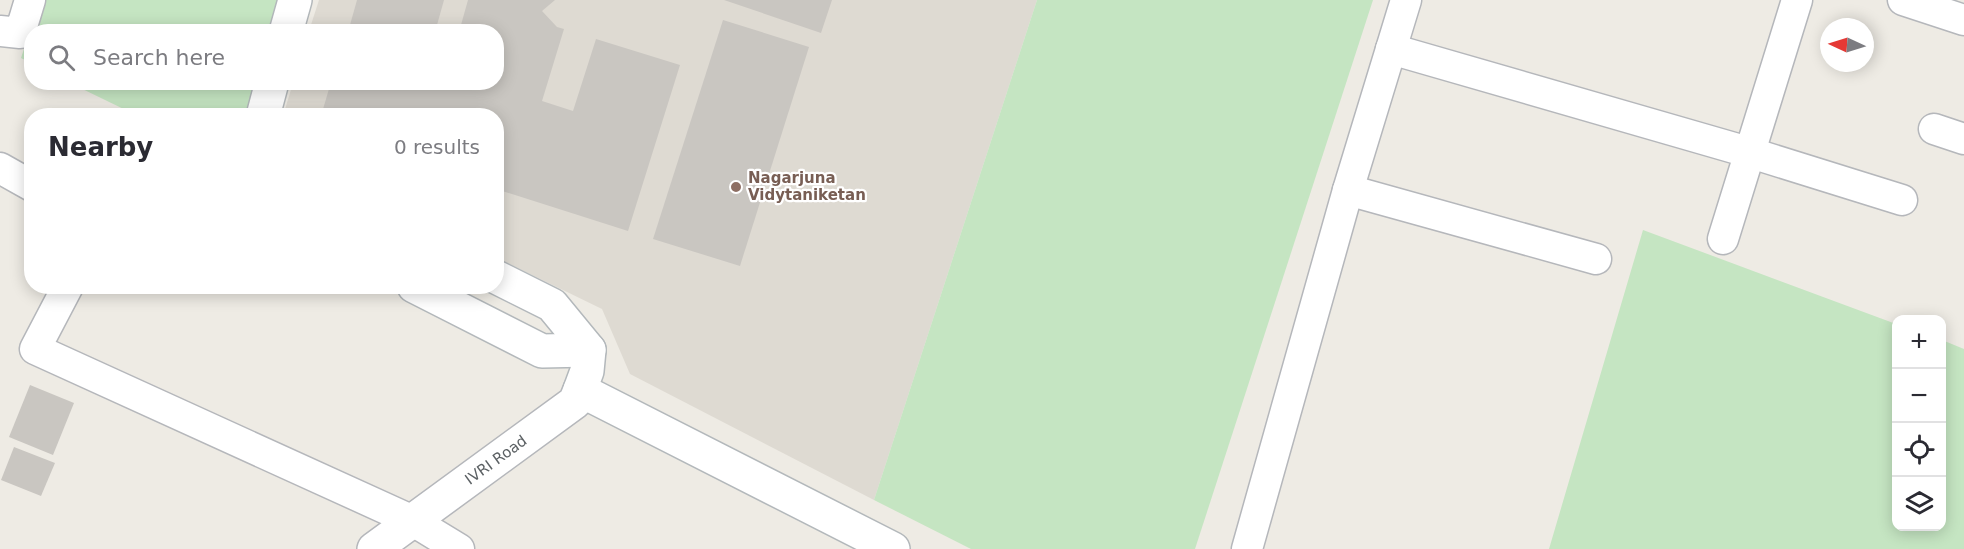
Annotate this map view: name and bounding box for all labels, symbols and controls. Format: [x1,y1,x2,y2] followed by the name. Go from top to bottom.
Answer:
[1820,18,1874,72] north arrow
[24,24,504,90] search box
[45,41,78,74] icon: search
[93,45,225,70] text: Search here
[48,132,153,162] text: Nearby
[394,135,480,159] text: 0 results
[748,169,866,204] place label: Nagarjuna Vidytaniketan
[729,180,743,194] marker: Nagarjuna Vidytaniketan
[1892,315,1946,531] map controls
[1892,315,1946,369] button: +
[1892,369,1946,423] button: −
[1892,423,1946,477] button: locate
[462,432,530,488] street label: IVRI Road
[1892,477,1946,531] button: layers

